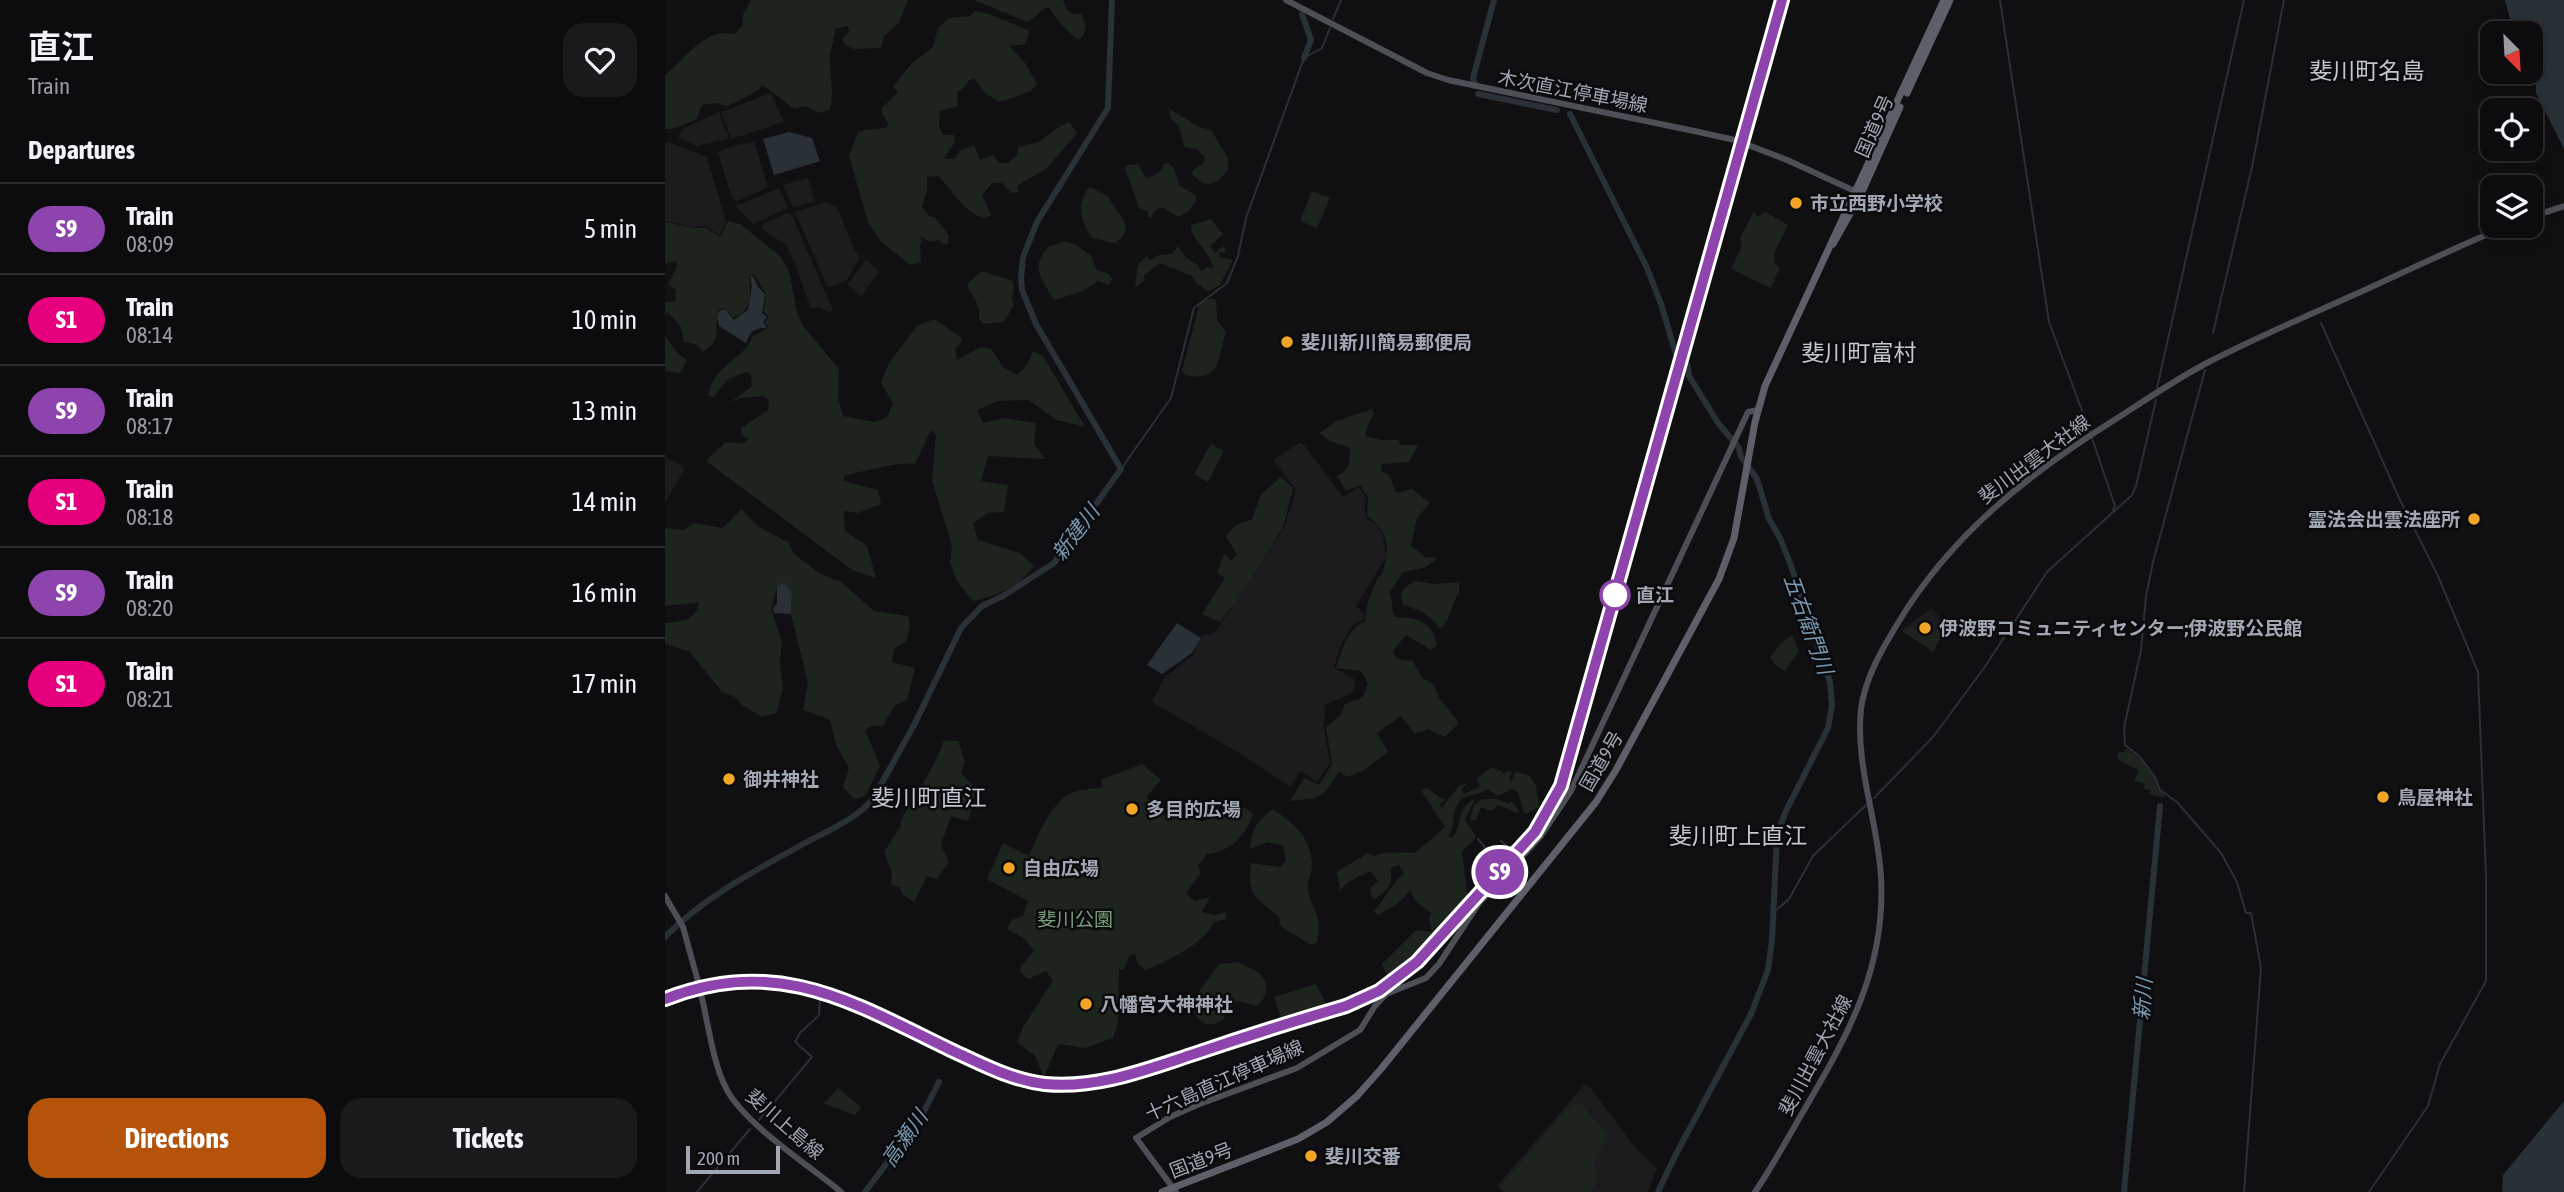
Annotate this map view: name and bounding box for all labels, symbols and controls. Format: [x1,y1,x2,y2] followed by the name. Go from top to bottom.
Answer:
[2480,21,2543,84] north arrow
[2480,21,2543,238] map controls
[563,23,637,97] button: heart
[28,28,94,66] text: 直江
[2310,58,2425,84] district label: 斐川町名島
[1496,66,1650,116] street label: 木次直江停車場線
[28,73,70,99] text: Train
[1851,91,1897,161] street label: 国道9号
[2480,98,2543,161] button: locate
[28,135,135,165] text: Departures
[2480,175,2543,238] button: layers
[1810,192,1943,214] place label: 市立西野小学校
[1788,195,1804,211] marker: 市立西野小学校
[126,201,174,231] text: Train
[584,214,637,244] text: 5 min
[56,215,77,242] text: S9
[126,231,174,257] text: 08:09
[126,292,174,322] text: Train
[572,305,637,335] text: 10 min
[56,306,77,333] text: S1
[126,322,173,348] text: 08:14
[1301,331,1472,353] place label: 斐川新川簡易郵便局
[1279,334,1295,350] marker: 斐川新川簡易郵便局
[1802,340,1917,366] district label: 斐川町富村
[126,383,174,413] text: Train
[572,396,637,426] text: 13 min
[56,397,77,424] text: S9
[1974,410,2094,508] street label: 斐川出雲大社線
[126,413,173,439] text: 08:17
[126,474,174,504] text: Train
[572,487,637,517] text: 14 min
[56,488,77,515] text: S1
[1046,498,1105,564] water label: 新建川
[126,504,173,530] text: 08:18
[2308,508,2460,530] place label: 霊法会出雲法座所
[2466,511,2482,527] marker: 霊法会出雲法座所
[126,565,174,595] text: Train
[1780,571,1839,679] water label: 五右衛門川
[572,578,637,608] text: 16 min
[56,579,77,606] text: S9
[1600,580,1630,610] marker: 直江
[1636,584,1674,606] place label: 直江
[126,595,173,621] text: 08:20
[1939,617,2302,639] place label: 伊波野コミュニティセンター;伊波野公民館
[1917,620,1933,636] marker: 伊波野コミュニティセンター;伊波野公民館
[126,656,174,686] text: Train
[572,669,637,699] text: 17 min
[56,670,77,697] text: S1
[126,686,173,712] text: 08:21
[1575,727,1627,795] street label: 国道9号
[743,768,819,790] place label: 御井神社
[721,771,737,787] marker: 御井神社
[872,785,987,811] district label: 斐川町直江
[2397,786,2473,808] place label: 鳥屋神社
[2375,789,2391,805] marker: 鳥屋神社
[1146,798,1241,820] place label: 多目的広場
[1124,801,1140,817] marker: 多目的広場
[1669,823,1807,849] district label: 斐川町上直江
[1469,849,1531,895] line badge: S9
[1023,857,1099,879] place label: 自由広場
[1489,858,1511,885] text: S9
[1001,860,1017,876] marker: 自由広場
[1037,908,1113,930] park label: 斐川公園
[2128,975,2156,1021] water label: 新川
[1774,991,1856,1119] street label: 斐川出雲大社線
[1100,993,1233,1015] place label: 八幡宮大神神社
[1078,996,1094,1012] marker: 八幡宮大神神社
[1141,1035,1307,1125] street label: 十六島直江停車場線
[742,1085,828,1163] street label: 斐川上島線
[28,1098,326,1178] button: Directions
[340,1098,637,1178] button: Tickets
[876,1104,933,1171] water label: 高瀬川
[1166,1138,1236,1182] street label: 国道9号
[686,1143,781,1175] scale bar
[1325,1145,1401,1167] place label: 斐川交番
[697,1147,740,1169] text: 200 m
[1303,1148,1319,1164] marker: 斐川交番

